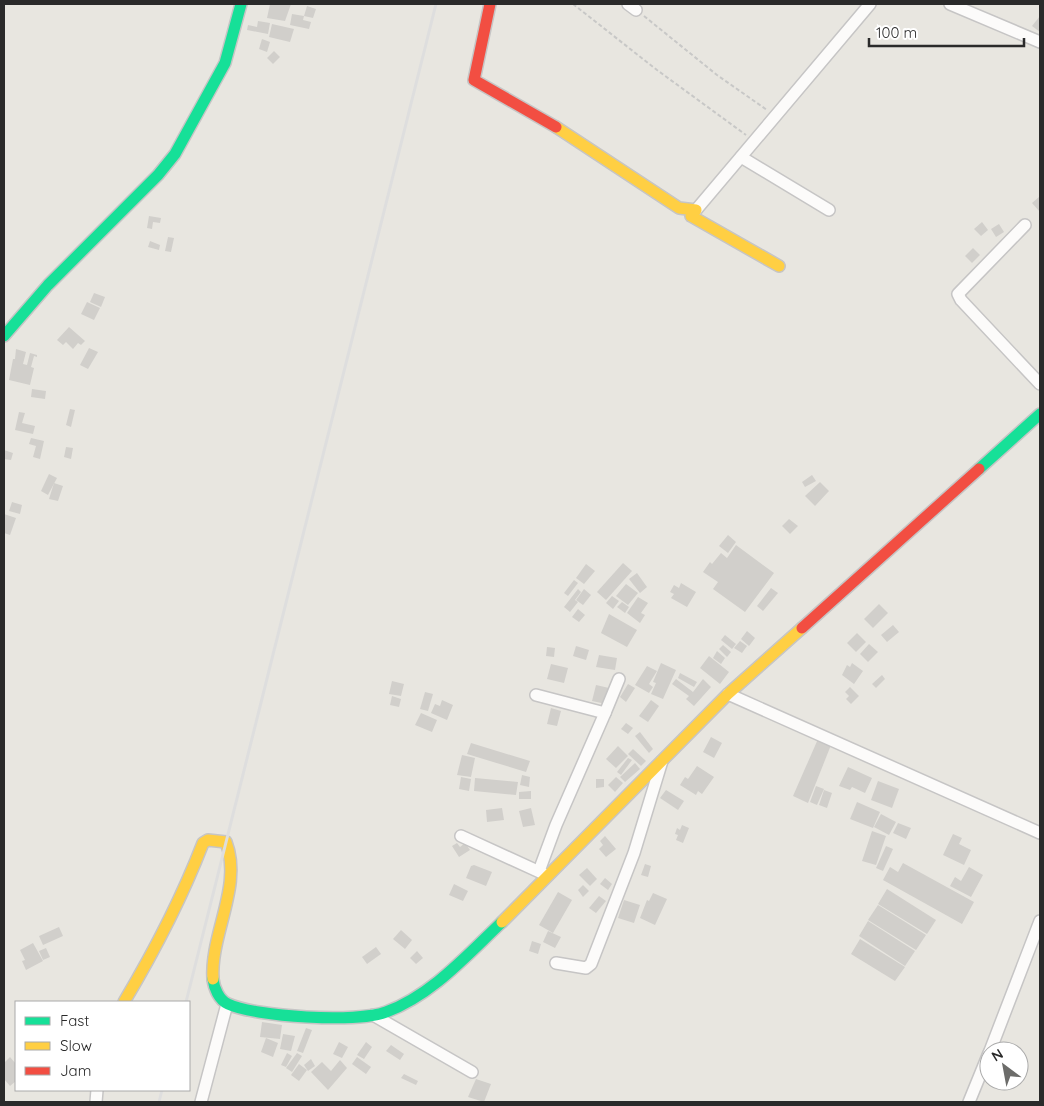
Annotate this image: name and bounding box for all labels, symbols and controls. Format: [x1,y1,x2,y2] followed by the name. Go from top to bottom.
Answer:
[869,15,1024,47] scale bar
[876,23,917,42] text: 100 m
[15,1001,190,1091] legend
[60,1011,89,1030] text: Fast
[60,1036,92,1055] text: Slow
[979,1041,1029,1091] north arrow
[988,1045,1006,1065] text: N
[60,1061,91,1080] text: Jam

